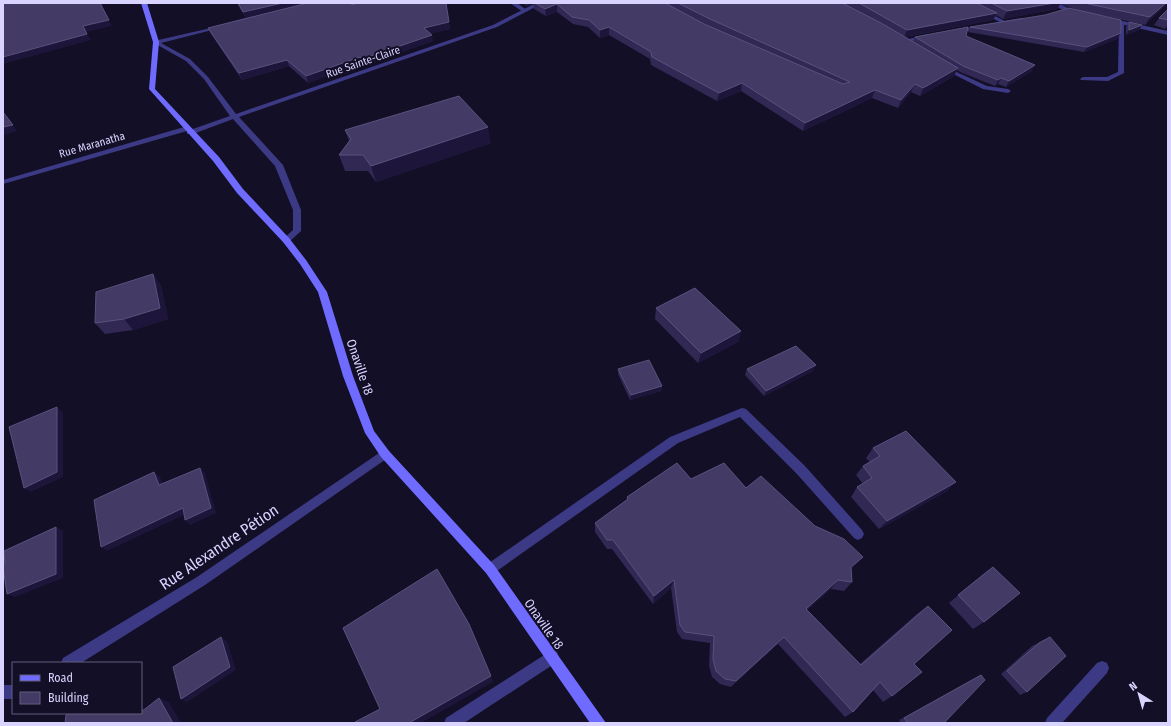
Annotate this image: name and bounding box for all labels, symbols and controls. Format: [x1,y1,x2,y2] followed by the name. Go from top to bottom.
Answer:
[324,43,402,81] street label: Rue Sainte-Claire
[58,129,126,161] street label: Rue Maranatha
[343,337,377,397] street label: Onaville 18
[156,500,282,594] street label: Rue Alexandre Pétion
[521,596,567,652] street label: Onaville 18
[12,662,142,714] legend
[48,671,73,685] text: Road
[1119,674,1159,714] north arrow
[1127,679,1140,694] text: N
[48,691,89,705] text: Building

